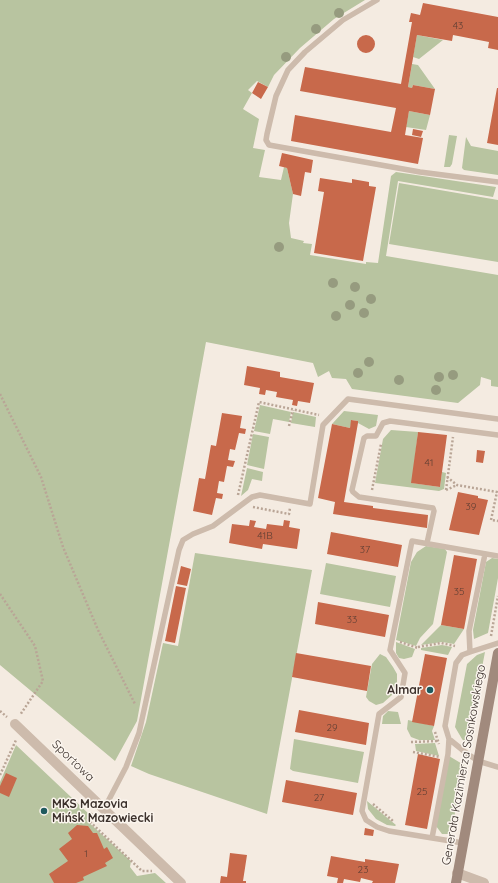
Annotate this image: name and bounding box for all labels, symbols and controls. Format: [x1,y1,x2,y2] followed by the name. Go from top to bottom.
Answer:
[453,20,463,32] house number: 43
[425,457,433,469] house number: 41
[466,501,476,513] house number: 39
[257,530,273,542] house number: 41B
[360,544,370,556] house number: 37
[454,586,464,598] house number: 35
[347,614,357,626] house number: 33
[439,664,489,866] street label: Generała Kazimierza Sosnkowskiego
[387,683,422,697] place label: Almar
[425,685,435,695] marker: Almar
[326,722,338,734] house number: 29
[49,737,97,785] street label: Sportowa
[417,786,427,798] house number: 25
[314,792,324,804] house number: 27
[52,797,153,825] place label: MKS Mazovia Mińsk Mazowiecki
[39,806,49,816] marker: MKS Mazovia Mińsk Mazowiecki
[84,848,88,860] house number: 1
[358,864,368,876] house number: 23

